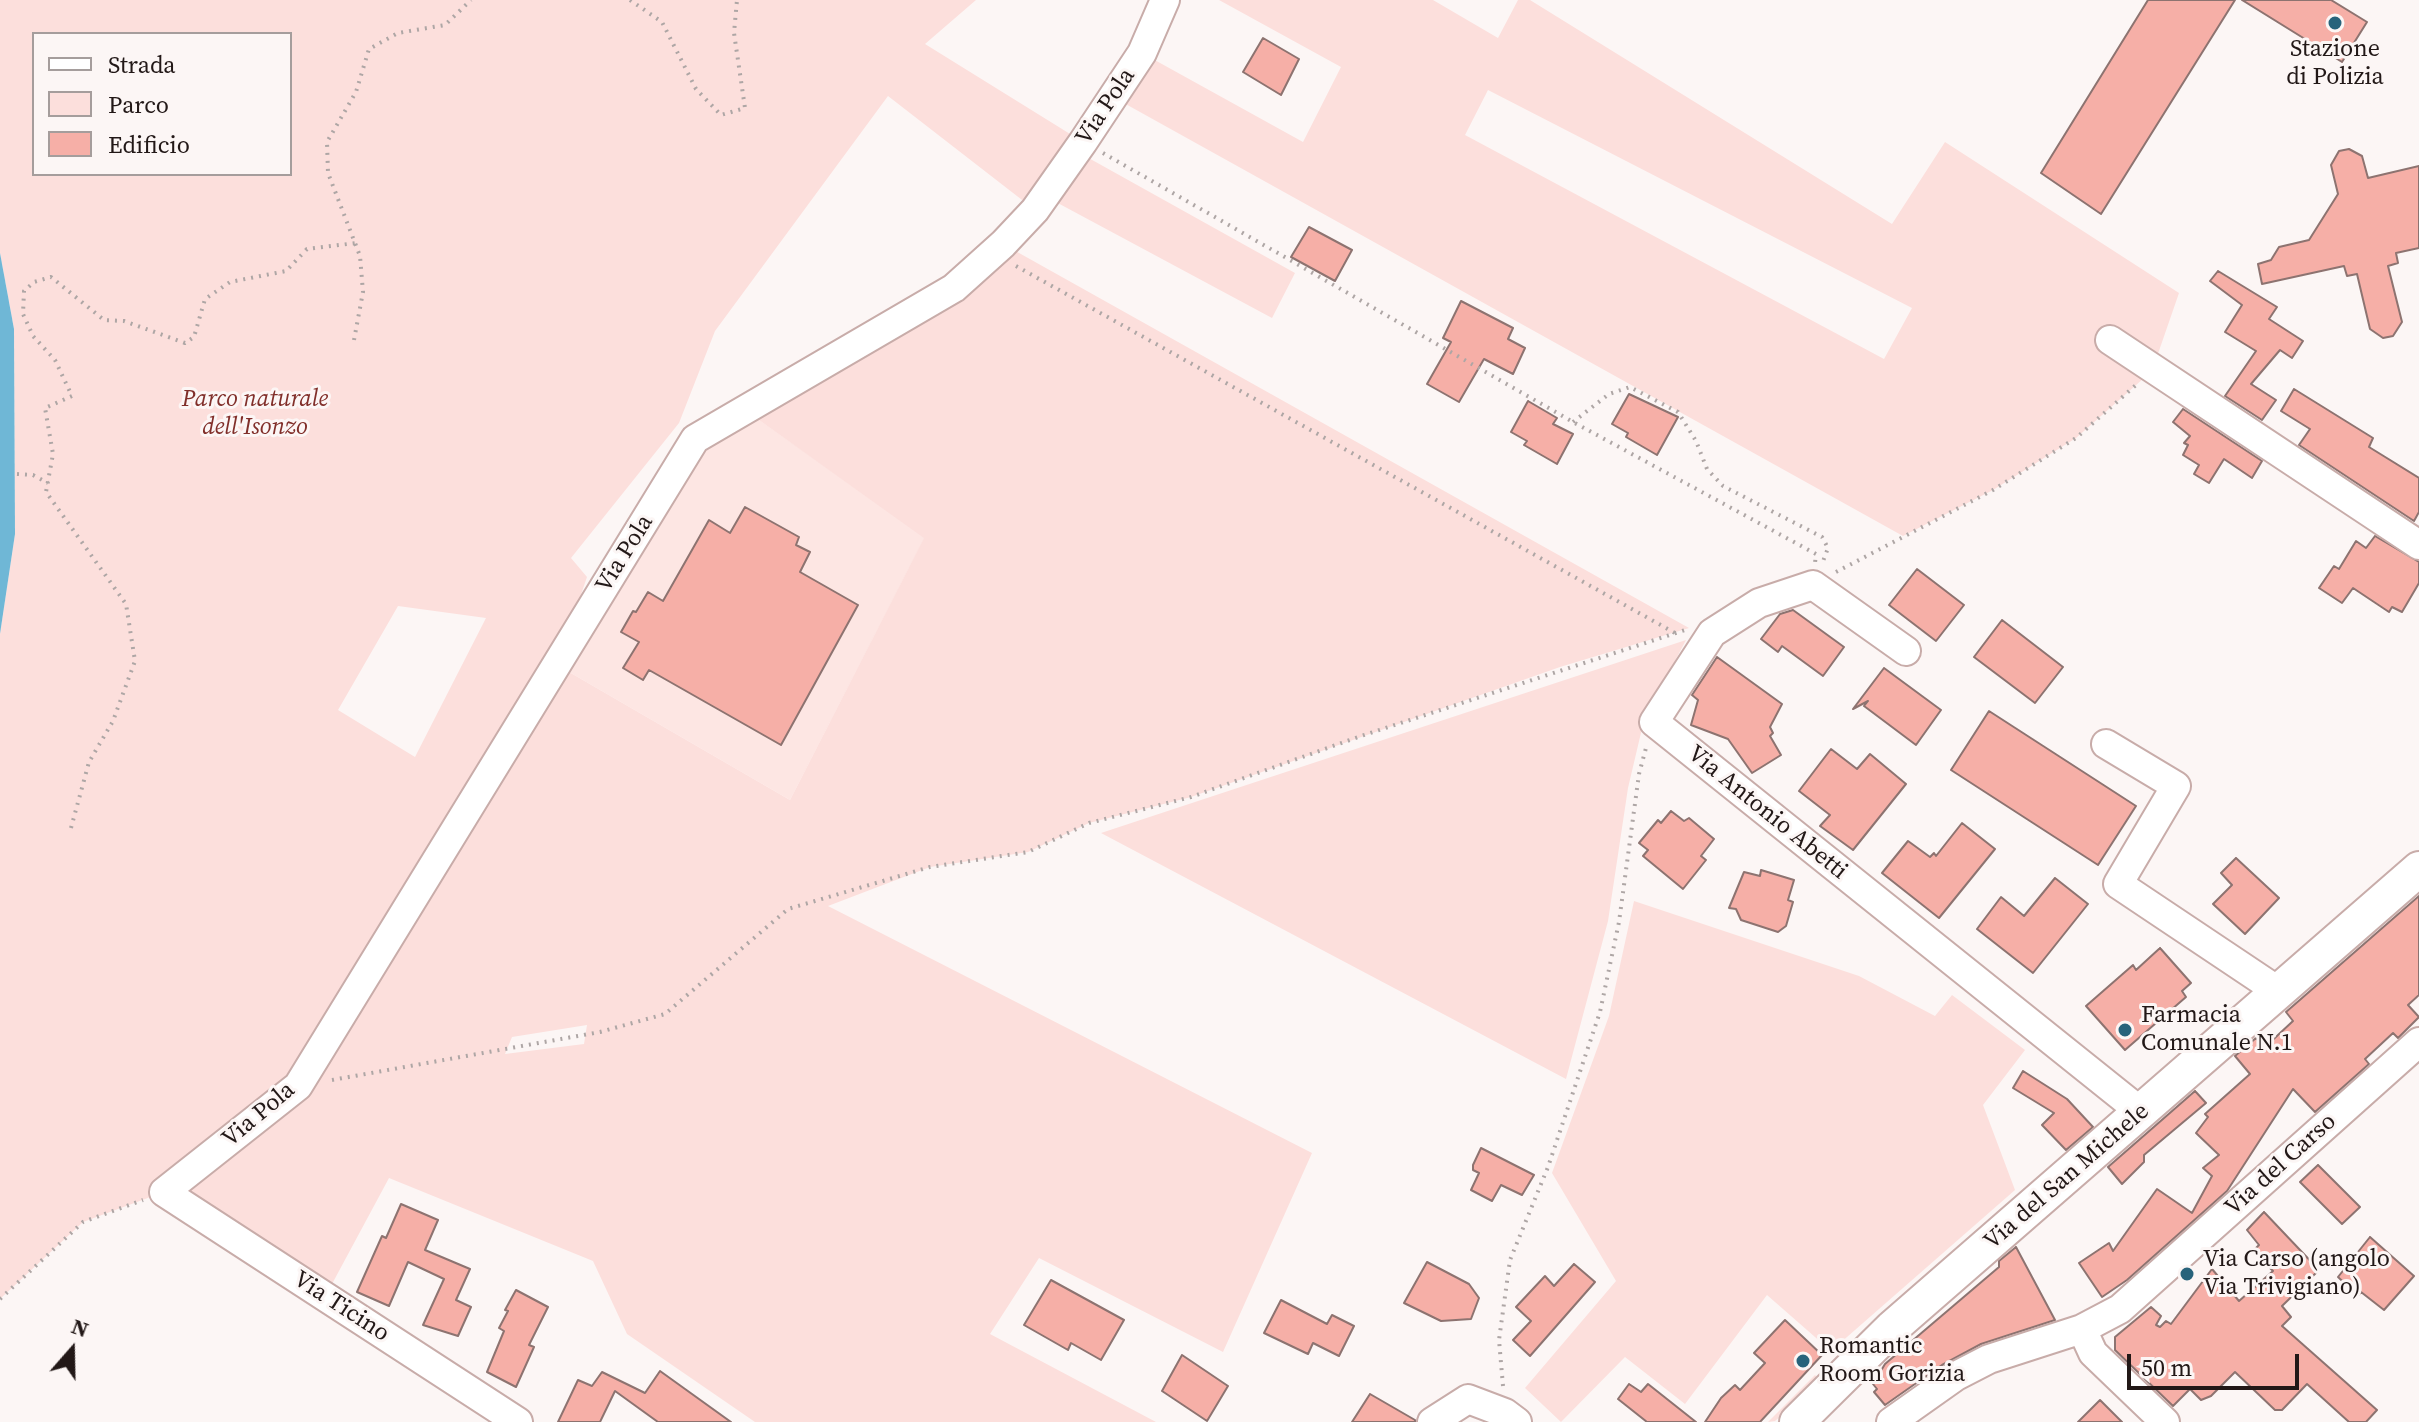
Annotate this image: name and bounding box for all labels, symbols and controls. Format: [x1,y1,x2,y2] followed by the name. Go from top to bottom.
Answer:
[2326,14,2344,32] marker: Stazione di Polizia
[32,32,292,176] legend
[2286,36,2384,92] place label: Stazione di Polizia
[108,48,176,81] text: Strada
[1070,63,1142,151] street label: Via Pola
[108,88,169,121] text: Parco
[108,128,190,161] text: Edificio
[182,386,328,442] park label: Parco naturale dell'Isonzo
[590,510,660,598] street label: Via Pola
[1681,740,1853,886] street label: Via Antonio Abetti
[2141,1002,2293,1058] place label: Farmacia Comunale N.1
[2116,1021,2134,1039] marker: Farmacia Comunale N.1
[217,1076,301,1154] street label: Via Pola
[1979,1097,2155,1257] street label: Via del San Michele
[2220,1108,2342,1222] street label: Via del Carso
[2203,1246,2390,1302] place label: Via Carso (angolo Via Trivigiano)
[288,1265,394,1349] street label: Via Ticino
[2178,1265,2196,1283] marker: Via Carso (angolo Via Trivigiano)
[32,1310,112,1390] north arrow
[68,1311,93,1344] text: N
[1819,1333,1965,1389] place label: Romantic Room Gorizia
[2131,1338,2303,1388] scale bar
[2141,1351,2192,1384] text: 50 m
[1794,1352,1812,1370] marker: Romantic Room Gorizia

